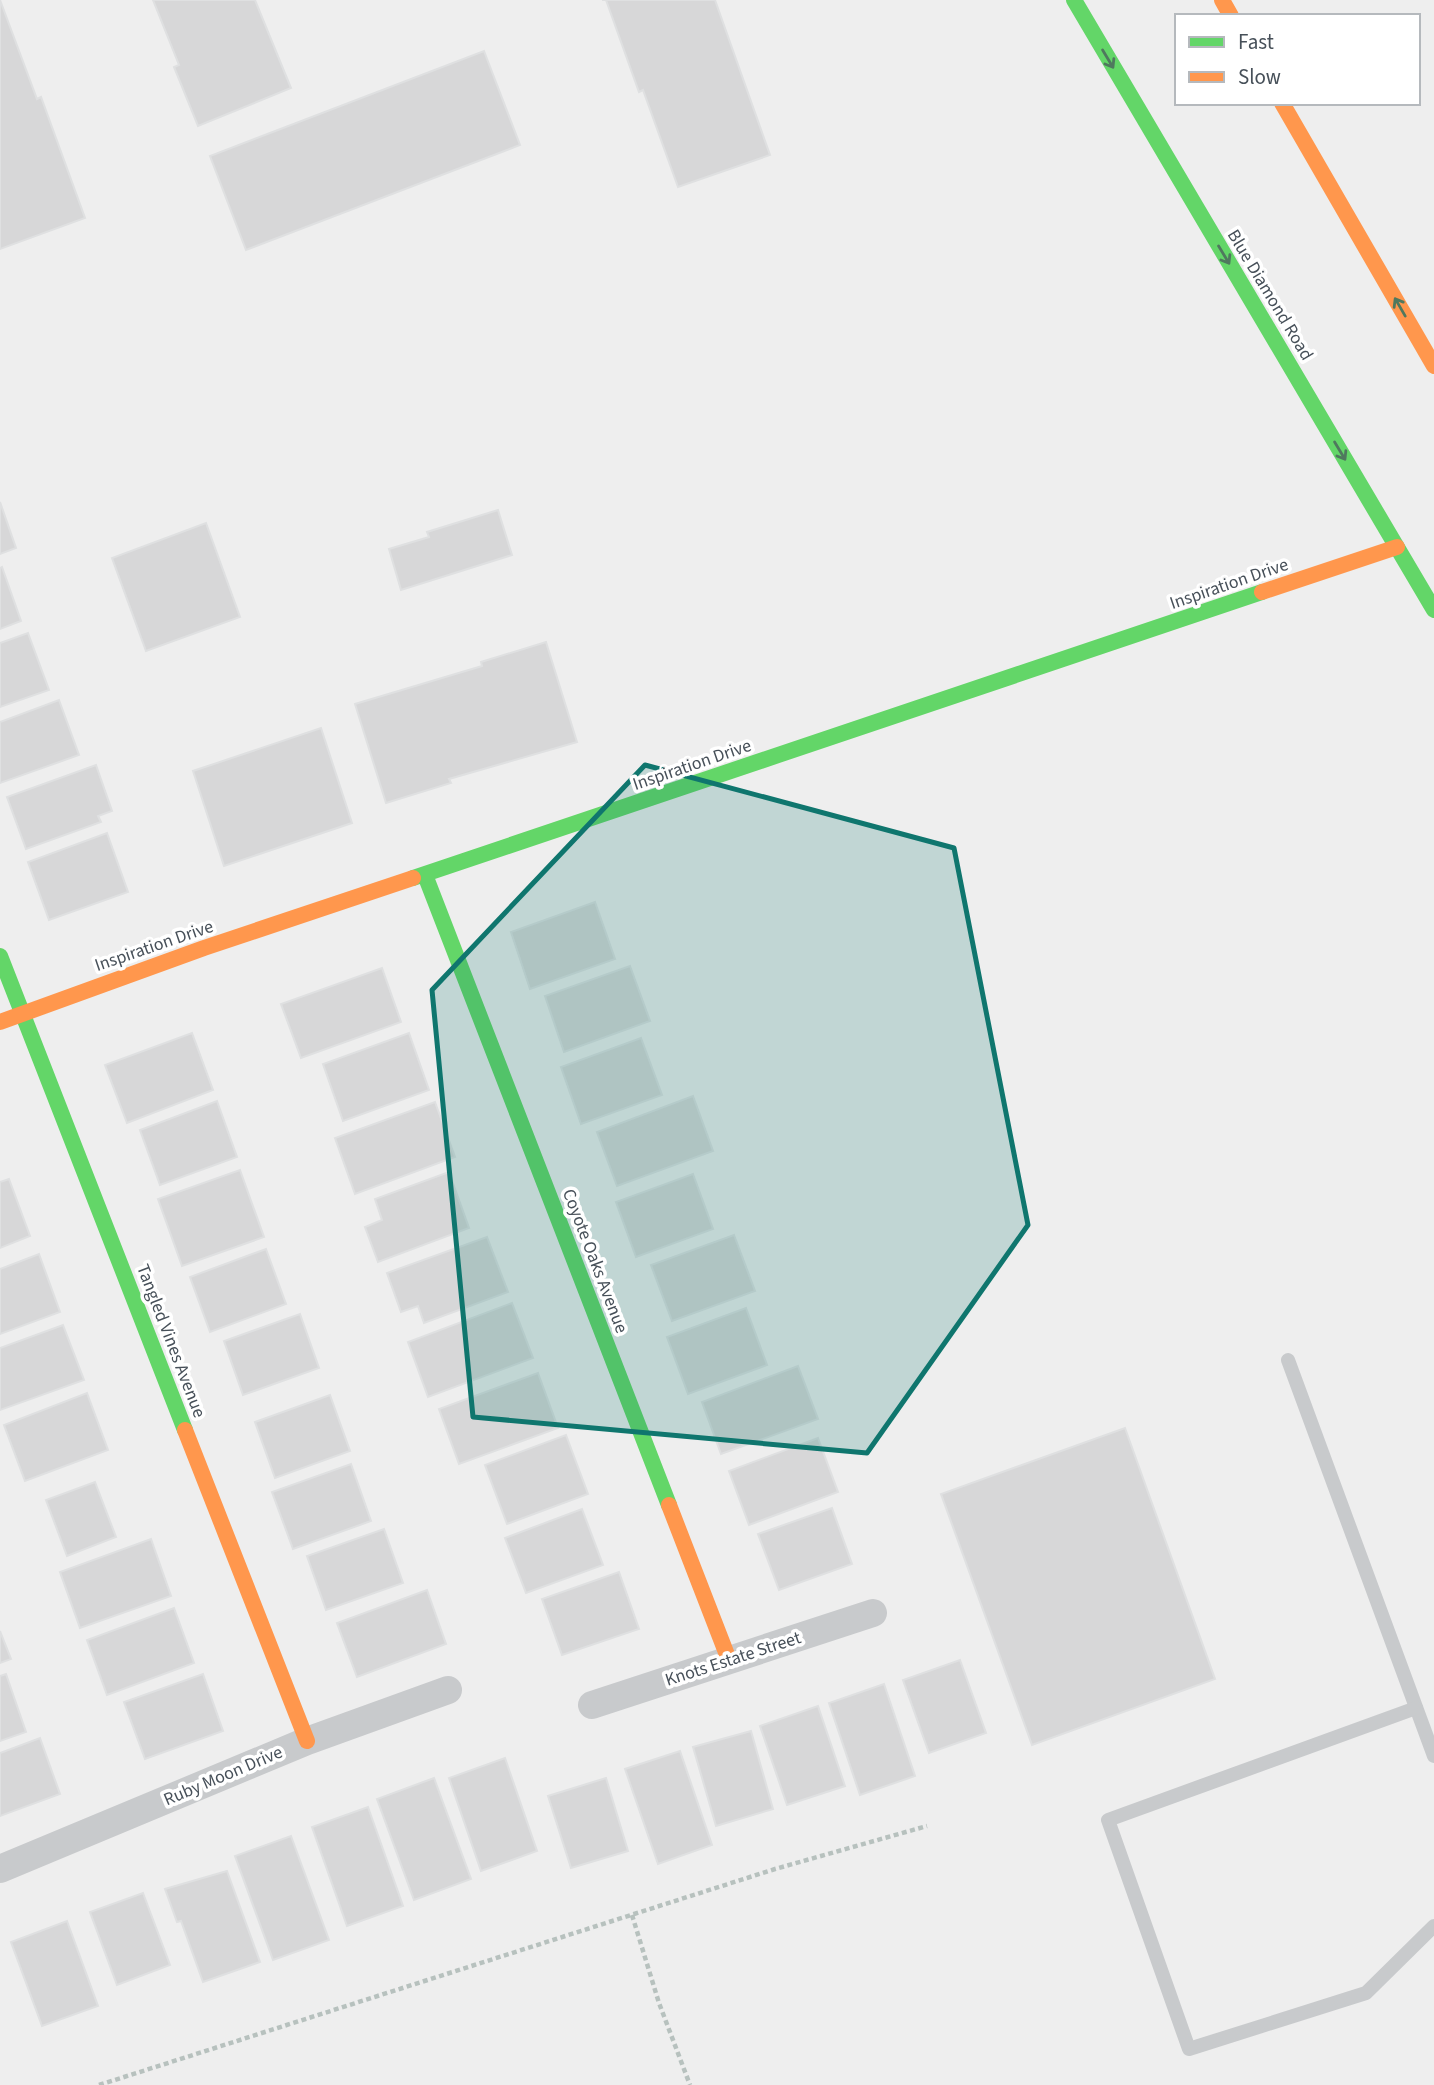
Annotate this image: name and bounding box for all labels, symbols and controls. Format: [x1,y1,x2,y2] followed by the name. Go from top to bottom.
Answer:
[1175,14,1420,105] legend
[1238,27,1274,57] text: Fast
[1101,48,1115,68] one-way arrow
[1238,62,1281,92] text: Slow
[1221,225,1319,365] street label: Blue Diamond Road
[1217,244,1231,264] one-way arrow
[1393,297,1406,318] one-way arrow
[1333,440,1347,460] one-way arrow
[1166,552,1292,616] street label: Inspiration Drive
[629,733,755,797] street label: Inspiration Drive
[91,914,217,978] street label: Inspiration Drive
[556,1185,634,1337] street label: Coyote Oaks Avenue
[130,1261,212,1421] street label: Tangled Vines Avenue
[662,1625,804,1693] street label: Knots Estate Street
[160,1740,286,1812] street label: Ruby Moon Drive

